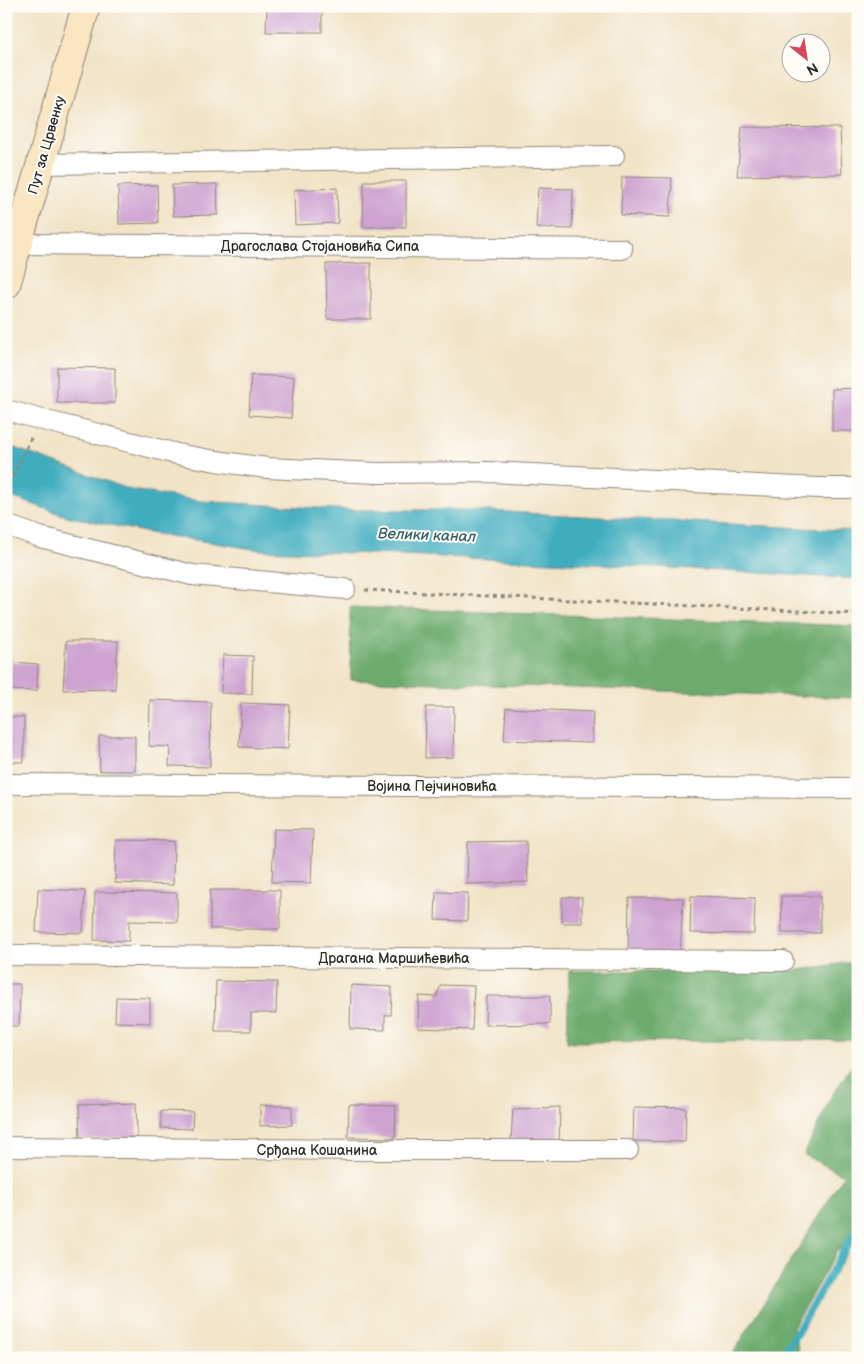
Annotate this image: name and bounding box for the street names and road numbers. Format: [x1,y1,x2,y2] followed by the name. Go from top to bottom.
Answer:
[24,93,69,196] street label: Пут за Црвенку
[221,238,420,255] street label: Драгослава Стојановића Сипа
[367,778,497,795] street label: Војина Пејчиновића
[318,950,470,967] street label: Драгана Маршићевића
[257,1142,378,1159] street label: Срђана Кошанина

